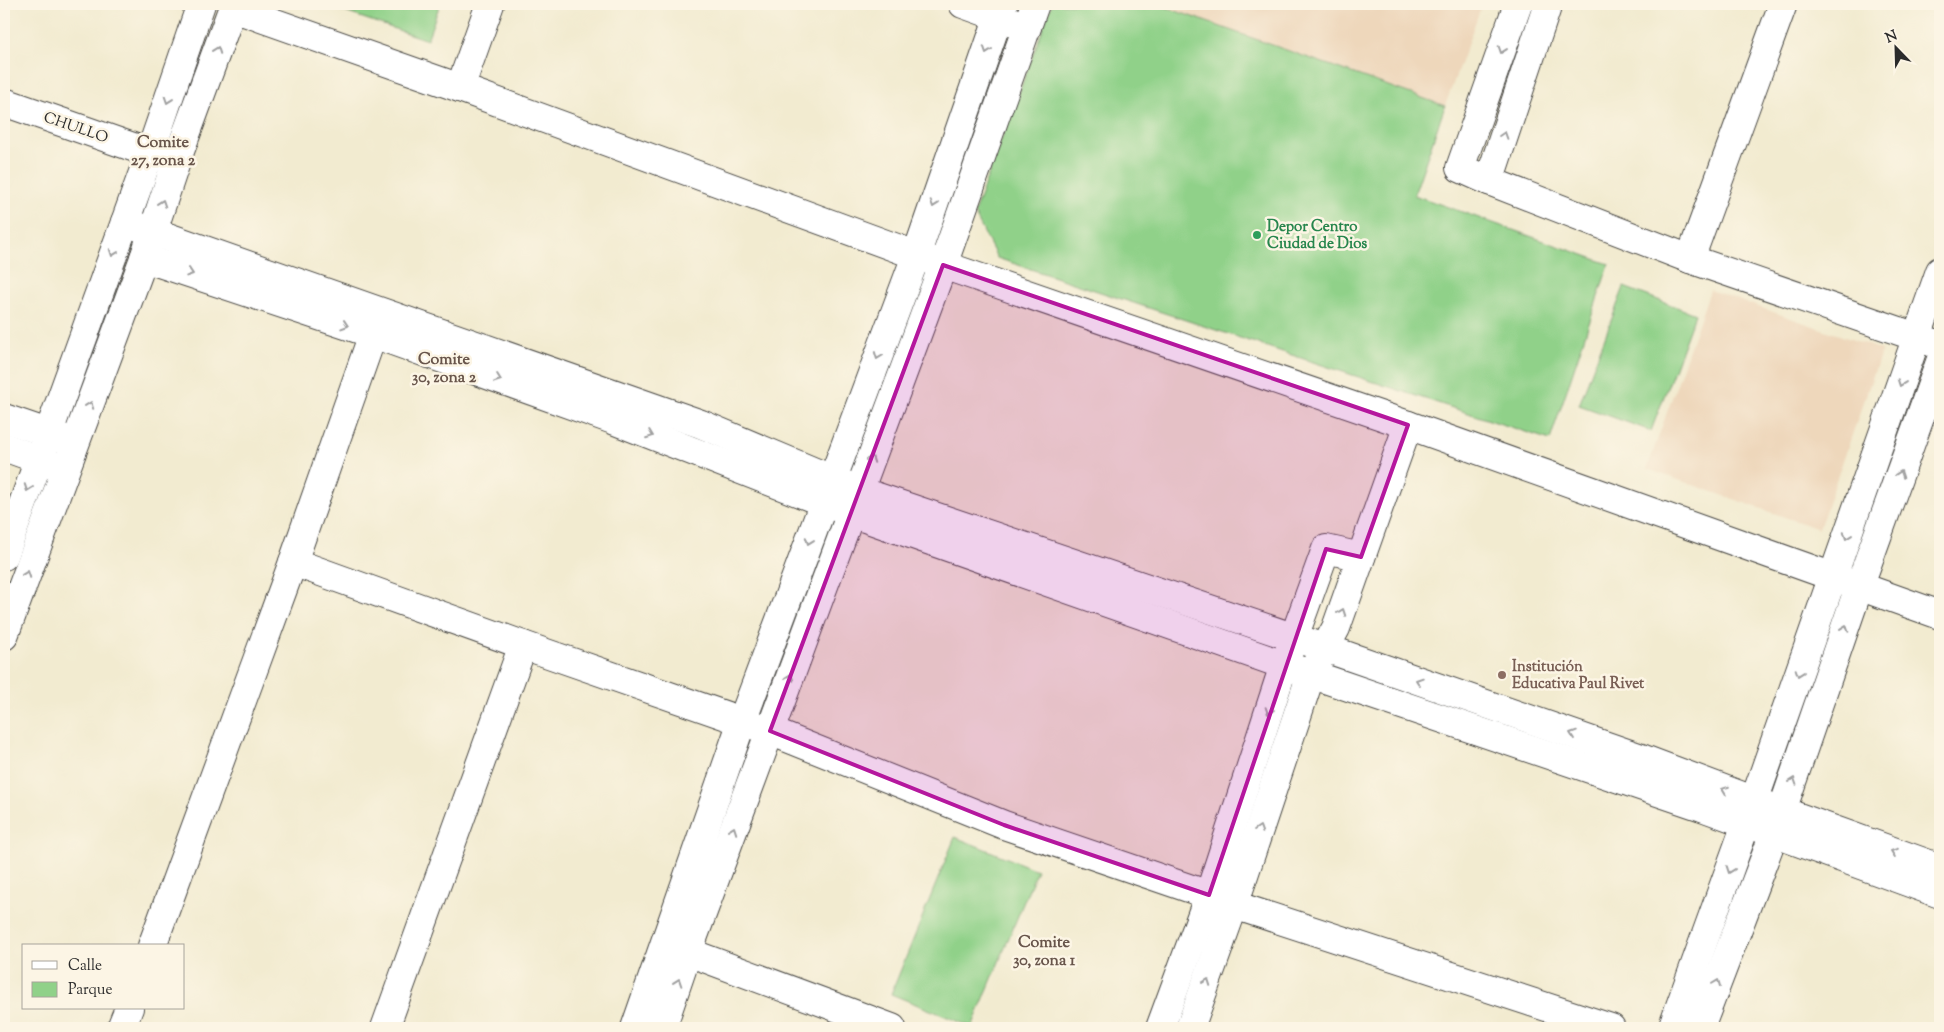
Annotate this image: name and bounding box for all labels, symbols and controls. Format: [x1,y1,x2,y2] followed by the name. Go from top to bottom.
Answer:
[1872,22,1922,72] north arrow
[1883,26,1901,49] text: N
[983,45,993,54] one-way arrow
[1498,45,1508,54] one-way arrow
[211,46,221,55] one-way arrow
[164,95,174,103] one-way arrow
[40,108,111,149] street label: CHULLO
[1498,131,1508,140] one-way arrow
[131,132,196,173] district label: Comite 27, zona 2
[156,199,166,208] one-way arrow
[930,199,940,207] one-way arrow
[1267,217,1367,255] place label: Depor Centro Ciudad de Dios
[1251,229,1263,241] marker: Depor Centro Ciudad de Dios
[109,248,119,256] one-way arrow
[186,268,194,278] one-way arrow
[340,319,348,329] one-way arrow
[412,349,477,390] district label: Comite 30, zona 2
[874,351,884,360] one-way arrow
[493,373,502,383] one-way arrow
[1897,378,1907,387] one-way arrow
[84,402,94,410] one-way arrow
[645,429,654,439] one-way arrow
[865,455,875,464] one-way arrow
[1894,471,1904,479] one-way arrow
[24,483,34,491] one-way arrow
[1843,532,1853,540] one-way arrow
[805,536,815,545] one-way arrow
[21,570,31,579] one-way arrow
[1336,608,1346,617] one-way arrow
[1839,624,1849,632] one-way arrow
[1512,657,1645,695] place label: Institución Educativa Paul Rivet
[1795,668,1805,677] one-way arrow
[1496,669,1508,681] marker: Institución Educativa Paul Rivet
[784,673,794,682] one-way arrow
[1415,677,1424,687] one-way arrow
[1265,706,1275,715] one-way arrow
[1569,730,1577,740] one-way arrow
[1787,778,1797,786] one-way arrow
[1721,786,1730,796] one-way arrow
[1254,825,1264,833] one-way arrow
[727,826,737,834] one-way arrow
[1891,848,1899,858] one-way arrow
[1726,865,1736,874] one-way arrow
[1013,932,1076,973] district label: Comite 30, zona 1
[22,944,185,1010] legend
[68,956,102,977] text: Calle
[672,978,682,987] one-way arrow
[1201,979,1211,987] one-way arrow
[1711,979,1721,988] one-way arrow
[68,980,112,1001] text: Parque

